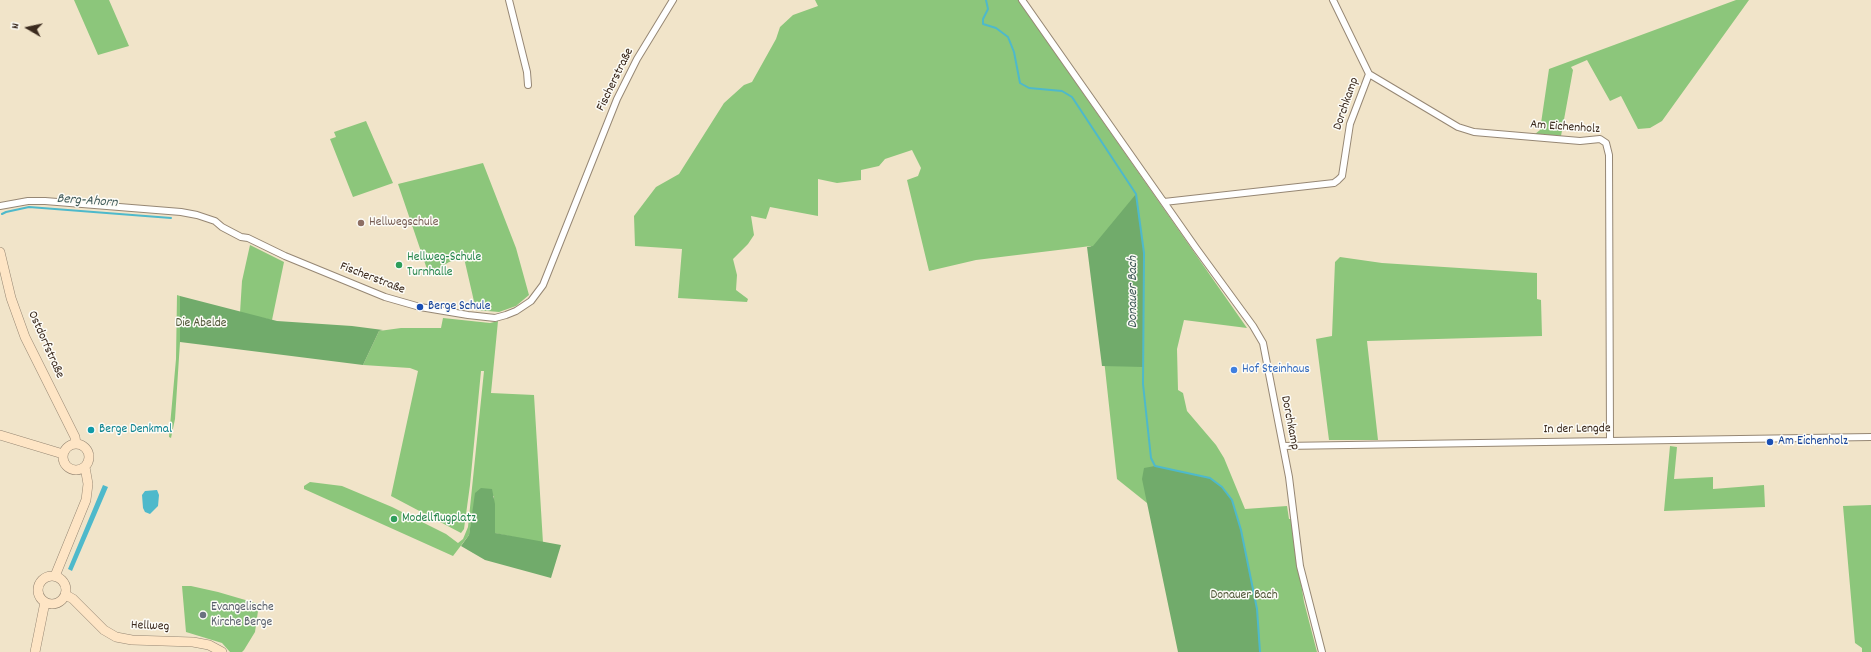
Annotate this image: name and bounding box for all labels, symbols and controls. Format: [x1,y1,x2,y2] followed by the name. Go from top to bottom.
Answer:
[8,8,48,48] north arrow
[8,22,24,30] text: N
[594,46,638,114] street label: Fischerstraße
[1331,76,1363,132] street label: Dorchkamp
[1530,118,1600,138] street label: Am Eichenholz
[56,191,118,213] water label: Berg-Ahorn
[369,215,438,231] place label: Hellwegschule
[356,218,366,228] marker: Hellwegschule
[407,250,481,281] place label: Hellweg-Schule Turnhalle
[1126,256,1142,328] water label: Donauer Bach
[337,259,407,299] street label: Fischerstraße
[394,260,404,270] marker: Hellweg-Schule Turnhalle
[428,299,490,315] place label: Berge Schule
[415,302,425,312] marker: Berge Schule
[23,309,67,381] street label: Ostdorfstraße
[175,316,227,332] park label: Die Abelde
[1242,362,1310,378] place label: Hof Steinhaus
[1229,365,1239,375] marker: Hof Steinhaus
[1276,395,1302,451] street label: Dorchkamp
[99,422,172,438] place label: Berge Denkmal
[1543,422,1611,438] street label: In der Lengde
[86,425,96,435] marker: Berge Denkmal
[1778,434,1848,450] place label: Am Eichenholz
[1765,437,1775,447] marker: Am Eichenholz
[402,511,476,527] place label: Modellflugplatz
[389,514,399,524] marker: Modellflugplatz
[1210,588,1278,604] park label: Donauer Bach
[211,600,274,631] place label: Evangelische Kirche Berge
[198,610,208,620] marker: Evangelische Kirche Berge
[131,619,169,635] street label: Hellweg

